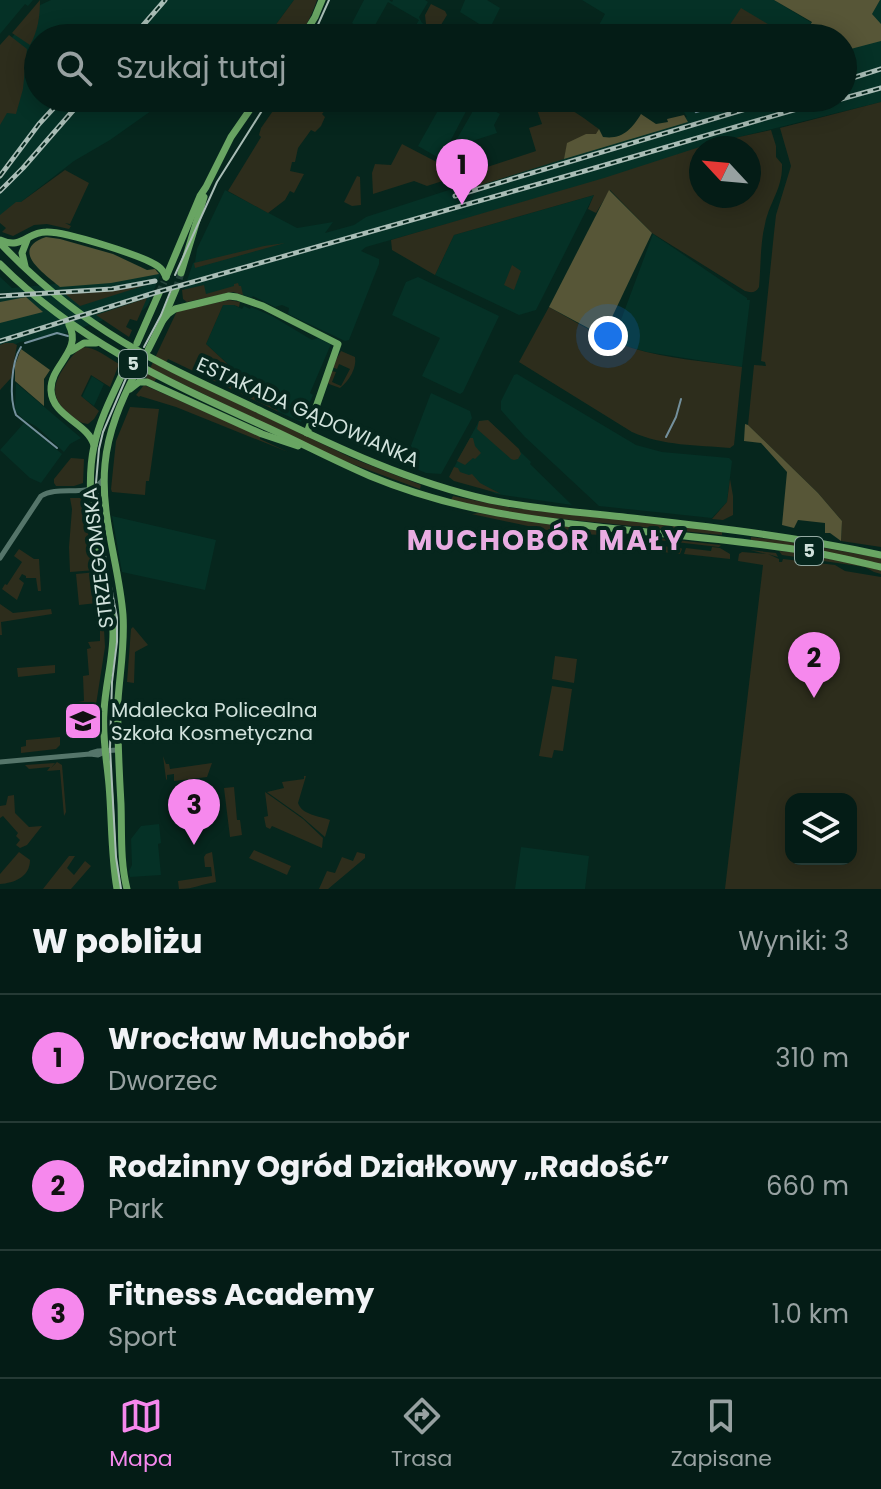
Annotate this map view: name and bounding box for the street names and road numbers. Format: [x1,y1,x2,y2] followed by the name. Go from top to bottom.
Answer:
[119,350,147,378] road number: 5
[192,350,424,474] street label: ESTAKADA GĄDOWIANKA
[75,486,121,630] street label: STRZEGOMSKA
[795,537,823,565] road number: 5

